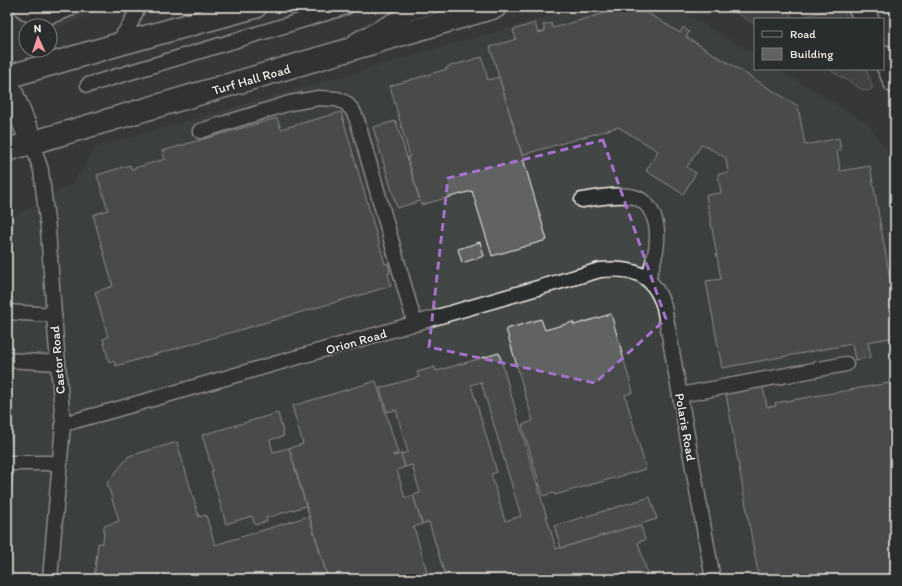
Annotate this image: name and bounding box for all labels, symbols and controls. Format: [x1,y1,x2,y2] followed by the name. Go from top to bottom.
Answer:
[18,18,58,58] north arrow
[754,18,884,70] legend
[33,22,42,35] text: N
[790,27,816,41] text: Road
[790,47,834,61] text: Building
[210,61,292,98] street label: Turf Hall Road
[47,325,68,395] street label: Castor Road
[324,326,388,357] street label: Orion Road
[672,392,699,462] street label: Polaris Road

